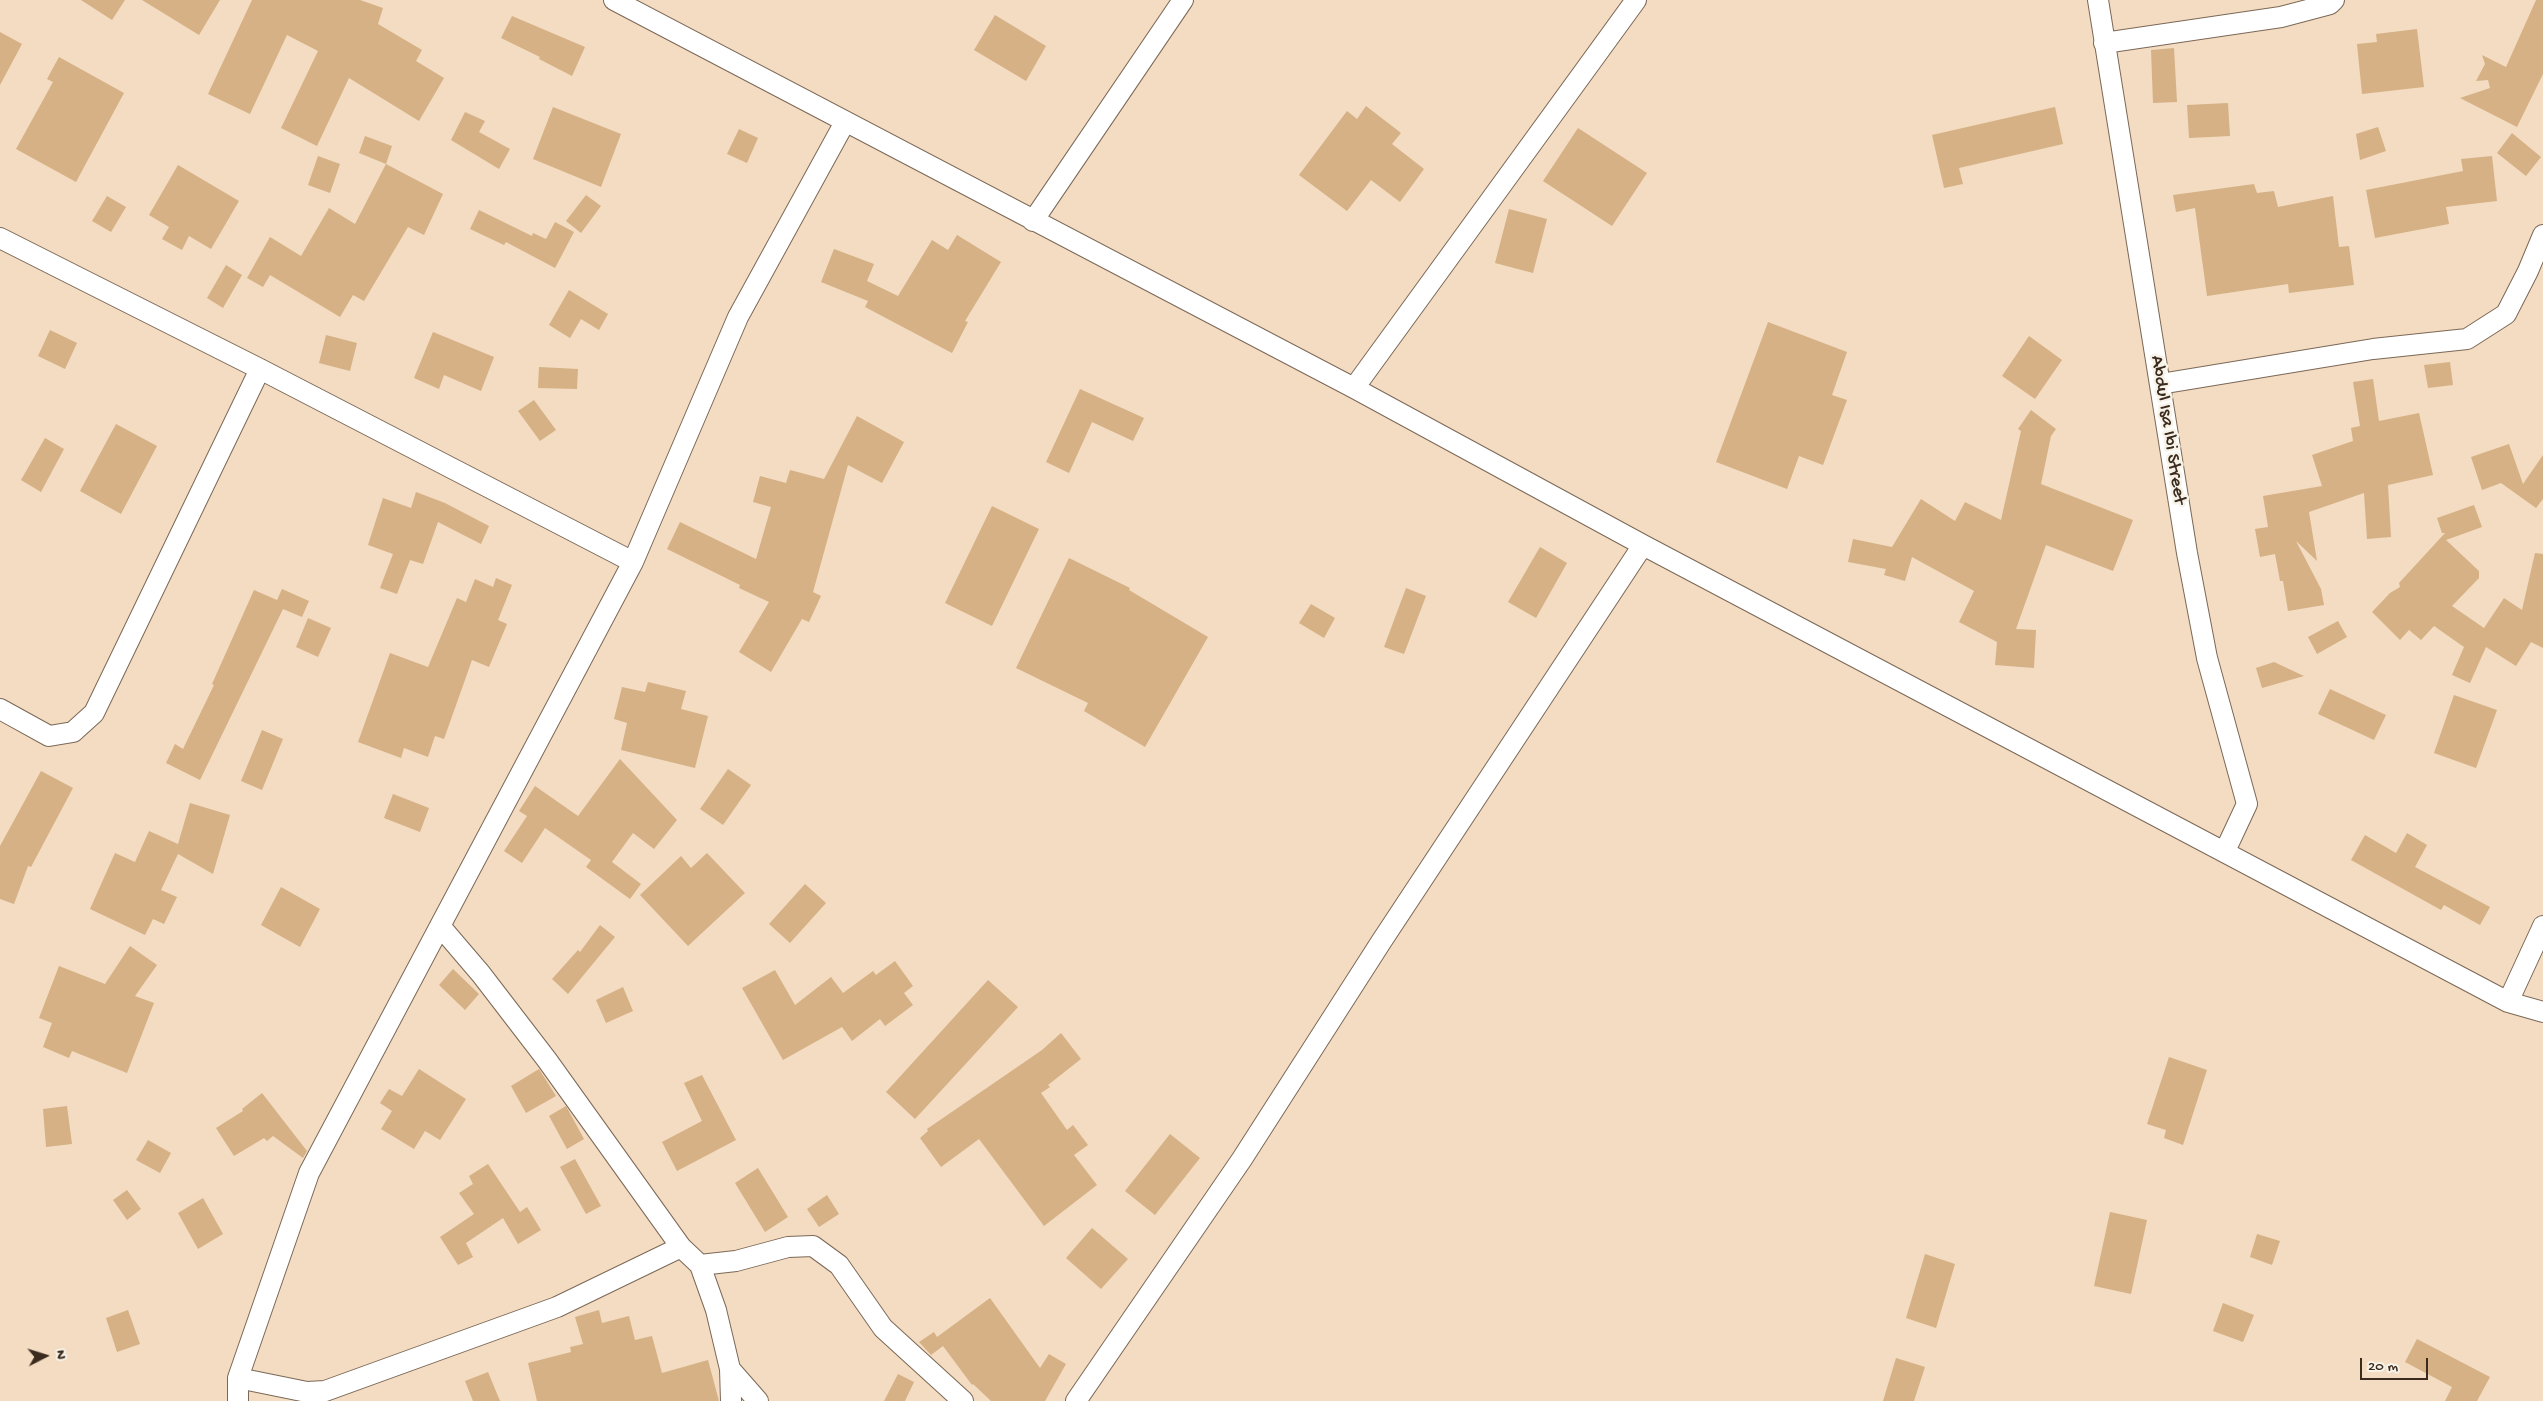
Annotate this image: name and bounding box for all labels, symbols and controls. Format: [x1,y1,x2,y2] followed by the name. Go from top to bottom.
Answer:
[2144,354,2190,506] street label: Abdul Isa Ibi Street
[20,1331,70,1381] north arrow
[2363,1348,2430,1380] scale bar
[52,1349,69,1360] text: N
[2368,1358,2398,1376] text: 20 m

